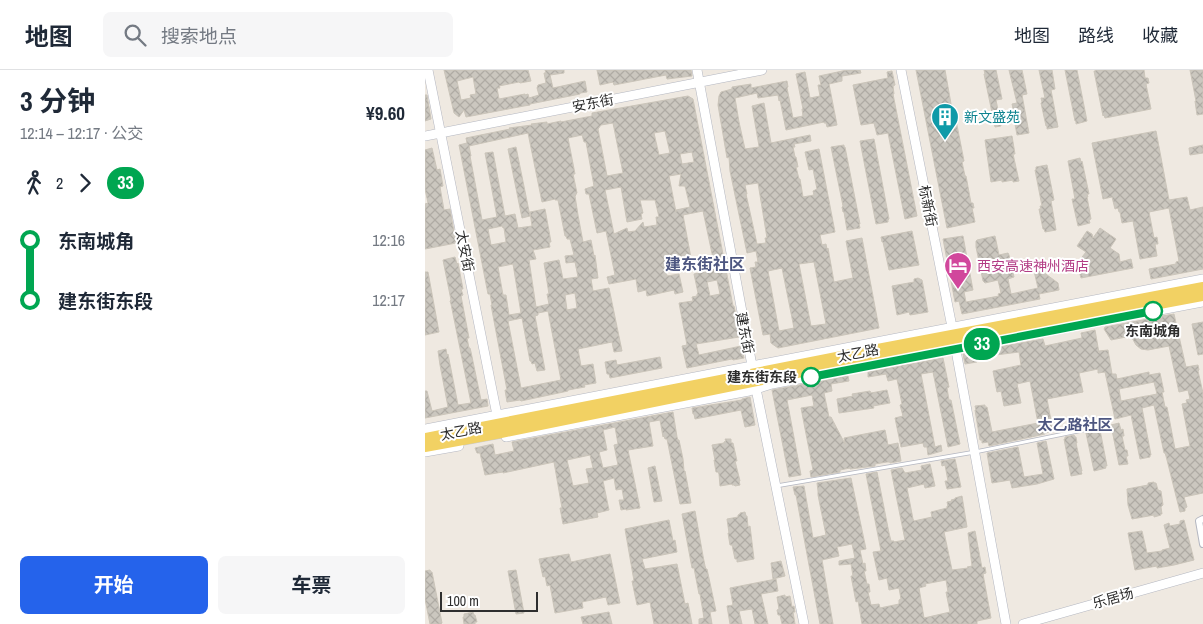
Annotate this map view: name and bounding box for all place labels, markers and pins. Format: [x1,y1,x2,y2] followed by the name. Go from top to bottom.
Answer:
[930,102,960,141] building icon: 新文盛苑
[964,108,1020,126] place label: 新文盛苑
[943,251,973,290] hotel icon: 西安高速神州酒店
[977,257,1089,275] place label: 西安高速神州酒店
[1143,301,1163,321] marker: 东南城角
[1125,322,1181,340] place label: 东南城角
[801,367,821,387] marker: 建东街东段
[727,368,797,386] place label: 建东街东段

